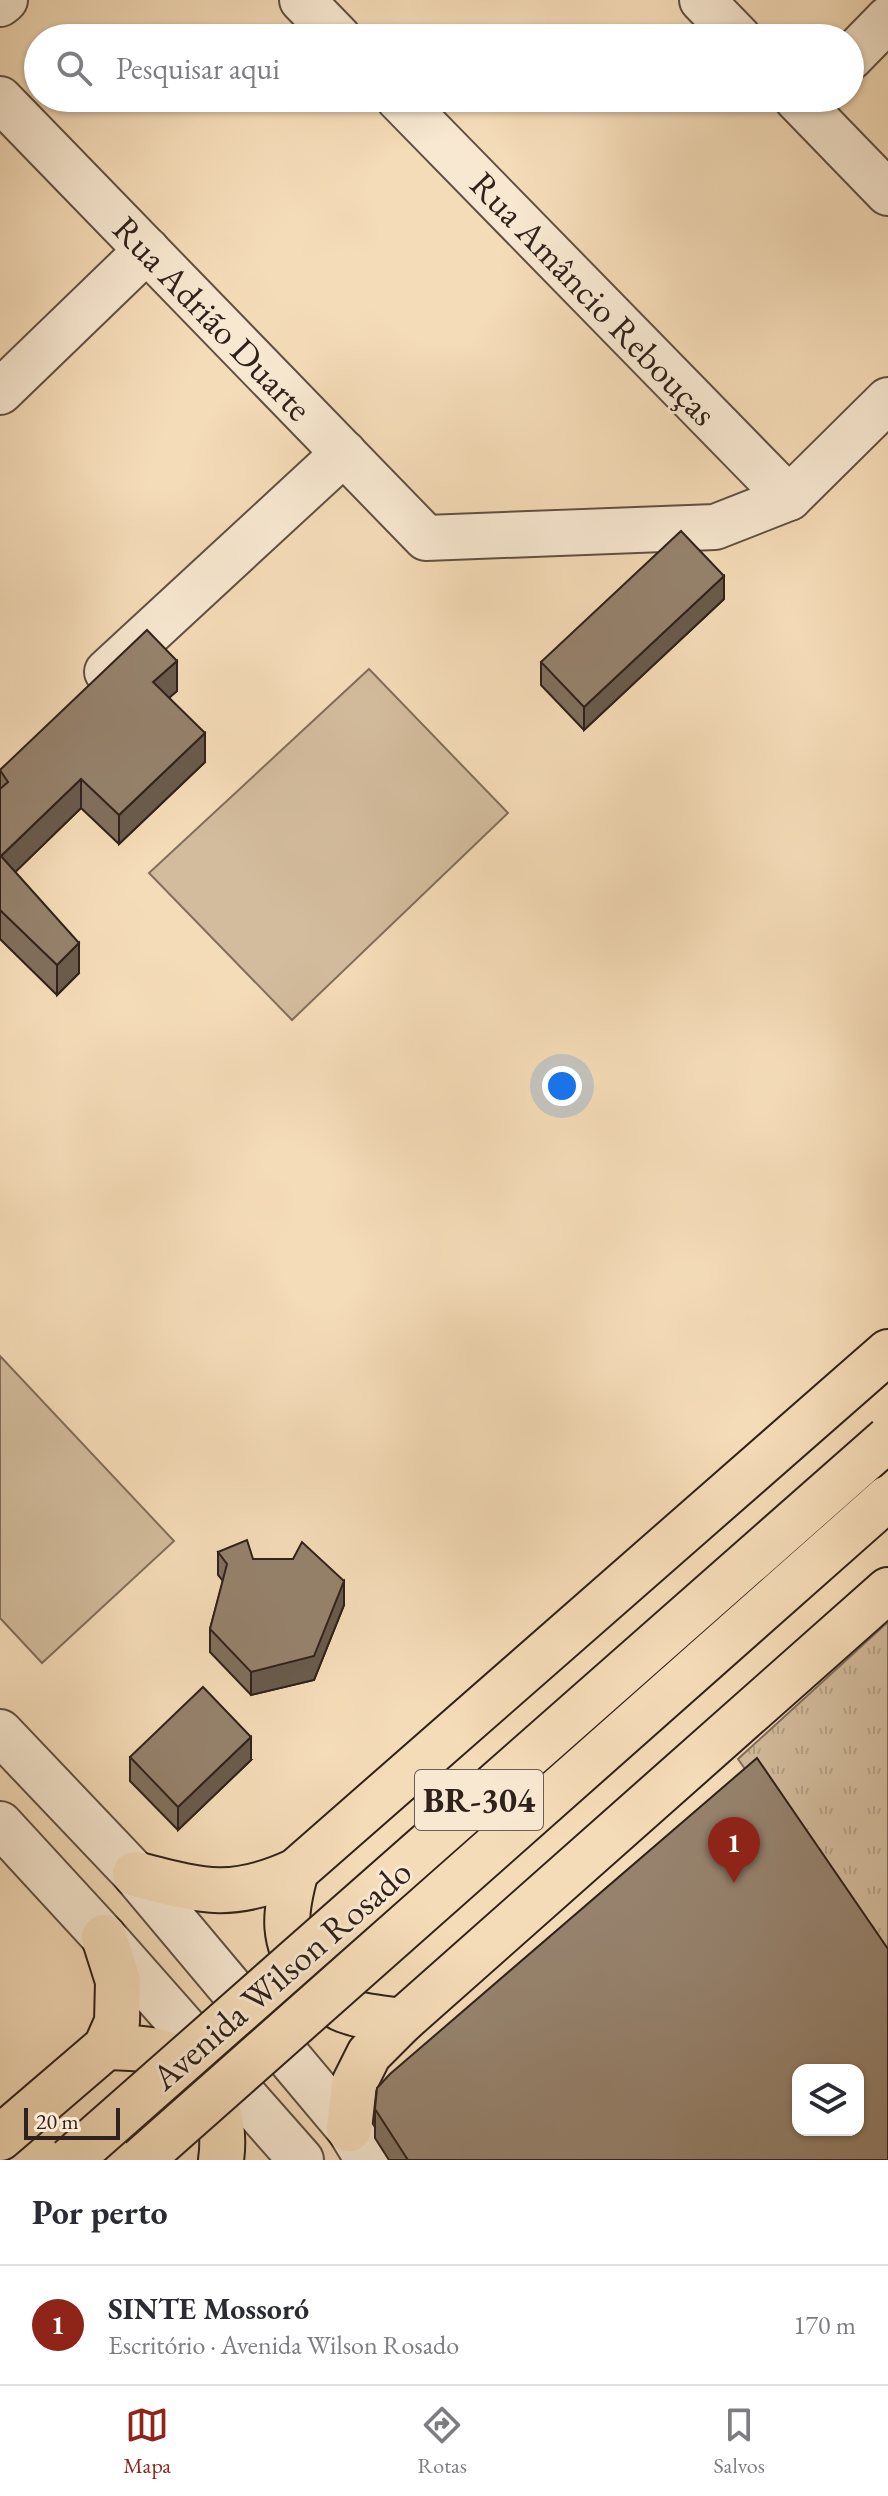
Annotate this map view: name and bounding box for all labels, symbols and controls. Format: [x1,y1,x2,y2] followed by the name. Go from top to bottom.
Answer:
[24,24,864,112] search box
[52,46,96,90] icon: search
[116,49,280,88] text: Pesquisar aqui
[460,161,727,436] street label: Rua Amâncio Rebouças
[103,206,322,431] street label: Rua Adrião Duarte
[542,1066,582,1106] your location
[415,1770,543,1830] road number: BR-304
[708,1817,760,1883] pin: 1
[141,1848,421,2101] street label: Avenida Wilson Rosado
[792,2064,864,2136] map controls
[792,2064,864,2136] button: layers
[24,2104,120,2140] scale bar
[36,2107,79,2136] text: 20 m
[32,2190,168,2234] text: Por perto
[108,2289,309,2328] text: SINTE Mossoró
[51,2308,65,2342] text: 1
[793,2308,856,2342] text: 170 m
[108,2328,459,2362] text: Escritório · Avenida Wilson Rosado
[123,2403,171,2480] tab: Mapa
[418,2403,467,2480] tab: Rotas
[713,2403,765,2480] tab: Salvos

